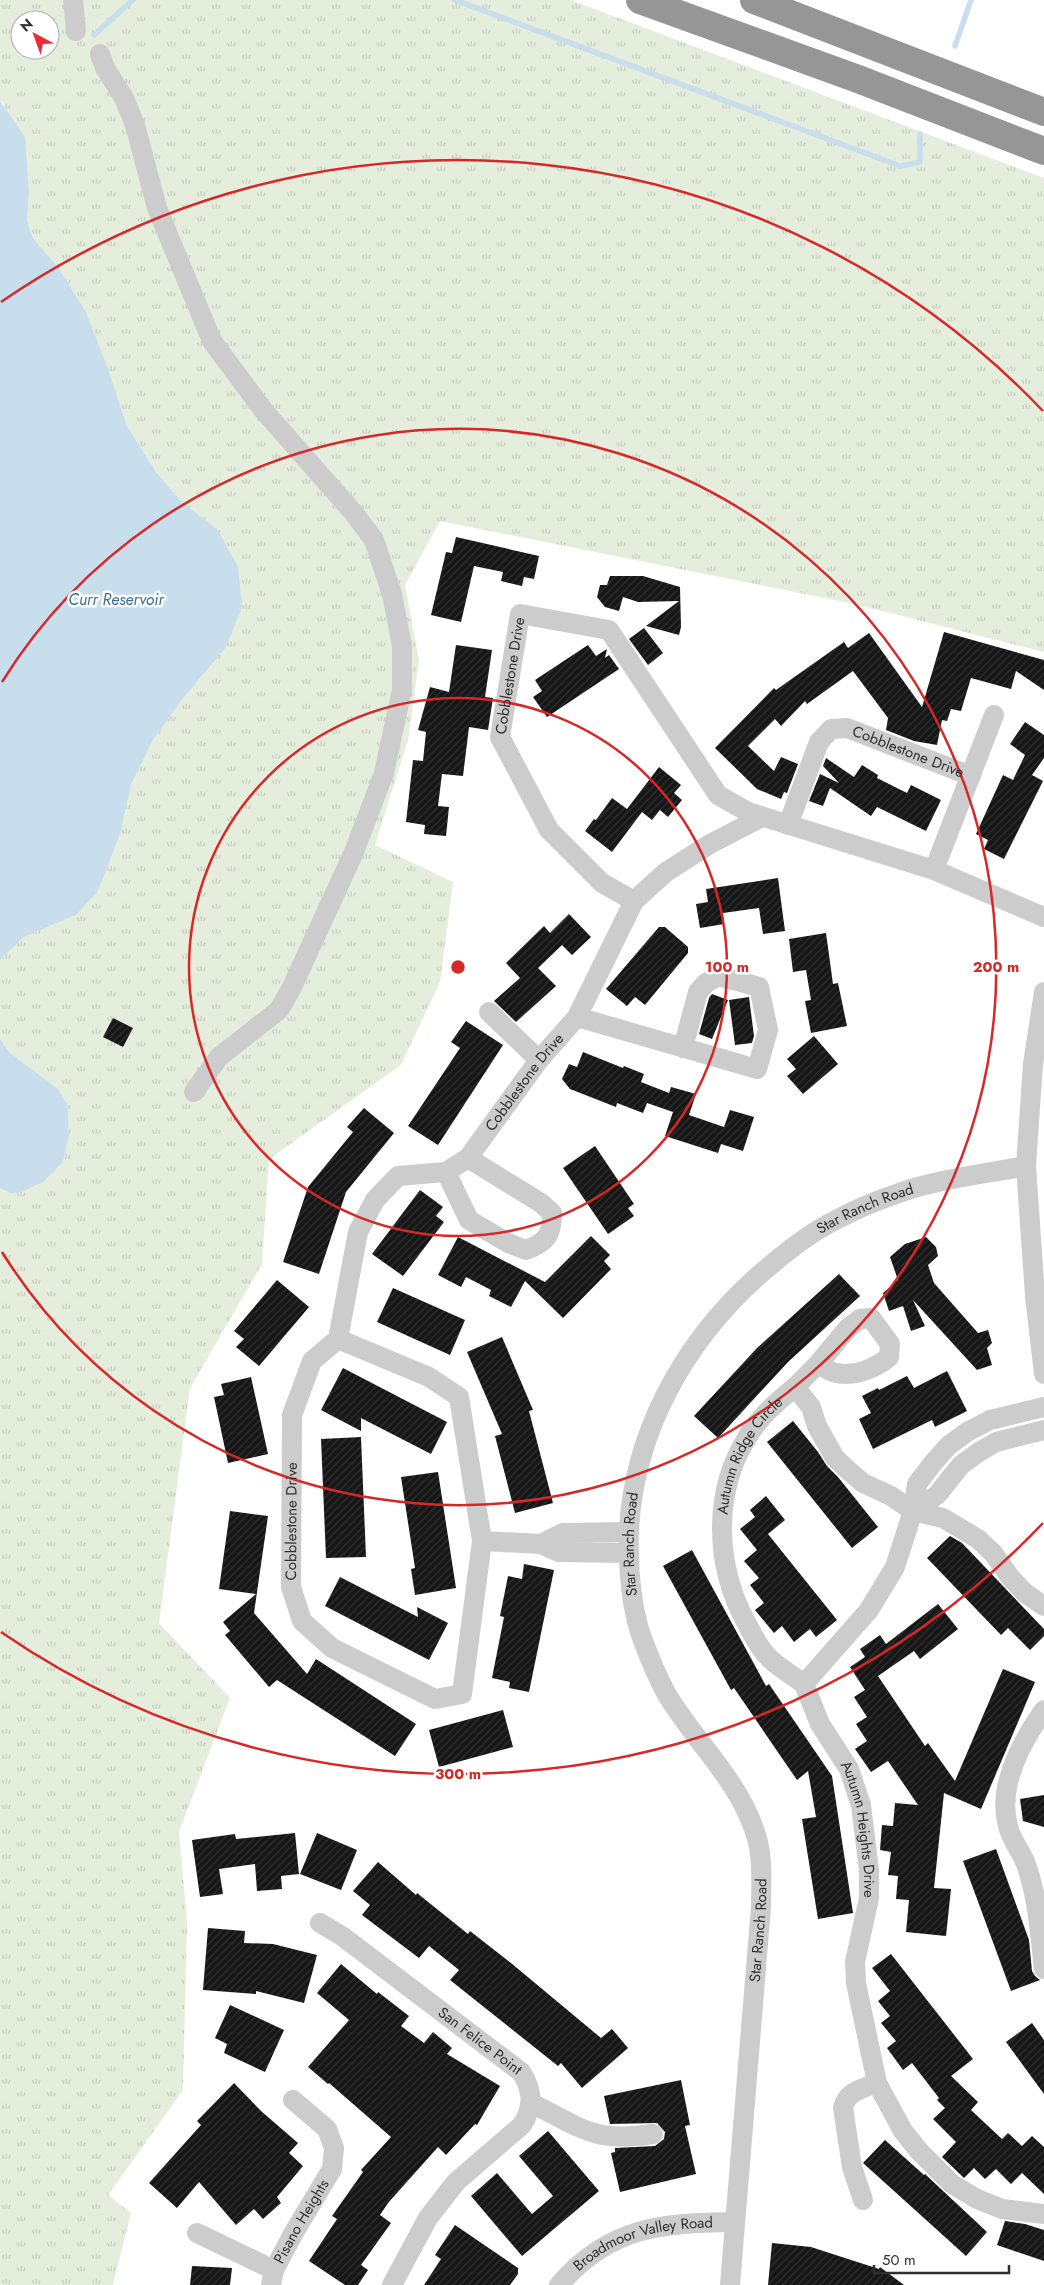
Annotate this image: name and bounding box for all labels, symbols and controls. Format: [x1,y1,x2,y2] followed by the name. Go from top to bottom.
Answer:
[10,10,60,60] north arrow
[16,14,37,36] text: N
[68,588,165,611] water label: Curr Reservoir
[490,615,530,736] street label: Cobblestone Drive
[849,720,968,783] street label: Cobblestone Drive
[705,956,749,978] text: 100 m
[973,956,1019,978] text: 200 m
[449,958,467,976] centre of rings
[480,1028,569,1136] street label: Cobblestone Drive
[812,1178,916,1239] street label: Star Ranch Road
[711,1391,788,1516] street label: Autumn Ridge Circle
[280,1462,303,1580] street label: Cobblestone Drive
[618,1490,644,1597] street label: Star Ranch Road
[835,1756,880,1898] street label: Autumn Heights Drive
[435,1763,481,1785] text: 300 m
[744,1878,772,1983] street label: Star Ranch Road
[433,2002,527,2080] street label: San Felice Point
[268,2175,334,2268] street label: Pisano Heights
[568,2211,713,2276] street label: Broadmoor Valley Road
[874,2242,1009,2274] scale bar
[882,2249,916,2271] text: 50 m

